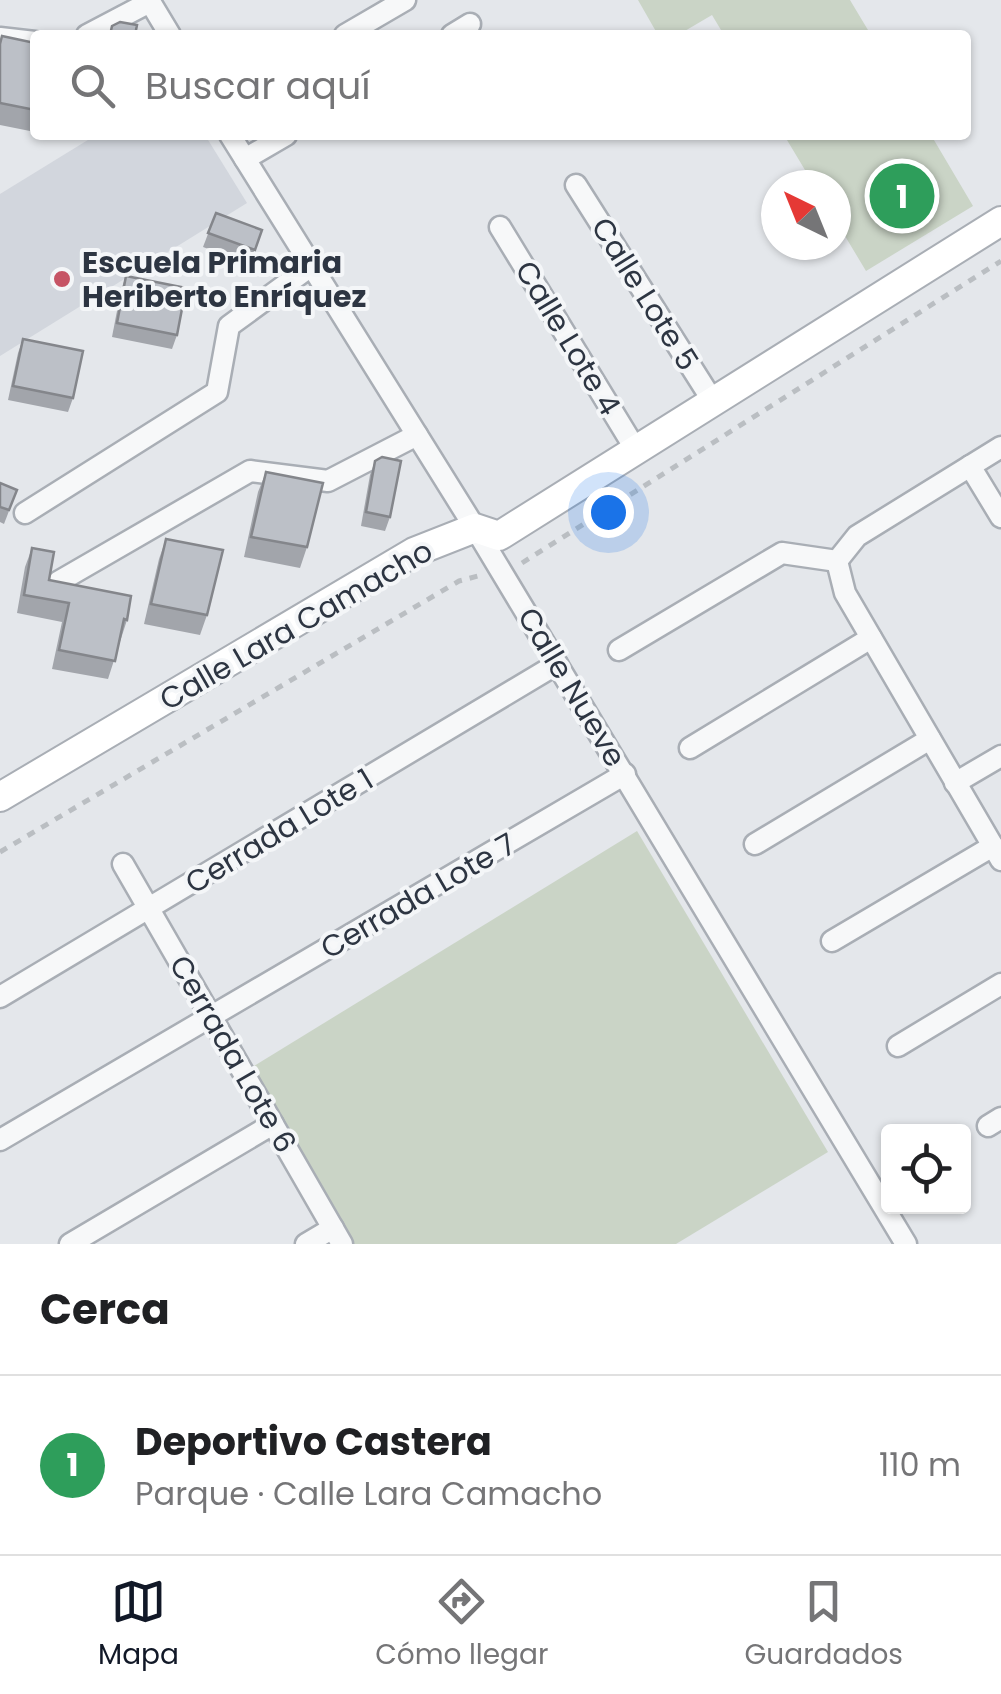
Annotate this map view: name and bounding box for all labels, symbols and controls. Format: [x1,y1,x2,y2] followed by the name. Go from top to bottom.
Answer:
[30,30,971,140] search box
[65,58,120,113] icon: search
[145,59,371,112] text: Buscar aquí
[870,158,934,234] pin: 1
[761,170,851,260] north arrow
[581,209,709,379] street label: Calle Lote 5
[82,241,366,318] place label: Escuela Primaria Heriberto Enríquez
[505,253,631,423] street label: Calle Lote 4
[51,268,73,290] marker: Escuela Primaria Heriberto Enríquez
[583,487,634,538] your location
[152,529,440,721] street label: Calle Lara Camacho
[507,599,637,775] street label: Calle Nueve
[177,758,381,904] street label: Cerrada Lote 1
[312,823,524,969] street label: Cerrada Lote 7
[159,947,307,1161] street label: Cerrada Lote 6
[881,1124,971,1214] map controls
[881,1124,971,1214] button: locate
[40,1280,170,1339] text: Cerca
[135,1415,492,1468] text: Deportivo Castera
[66,1442,79,1487] text: 1
[879,1442,961,1487] text: 110 m
[135,1471,602,1516] text: Parque · Calle Lara Camacho
[98,1574,179,1676] tab: Mapa
[375,1574,548,1676] tab: Cómo llegar
[745,1574,903,1676] tab: Guardados

